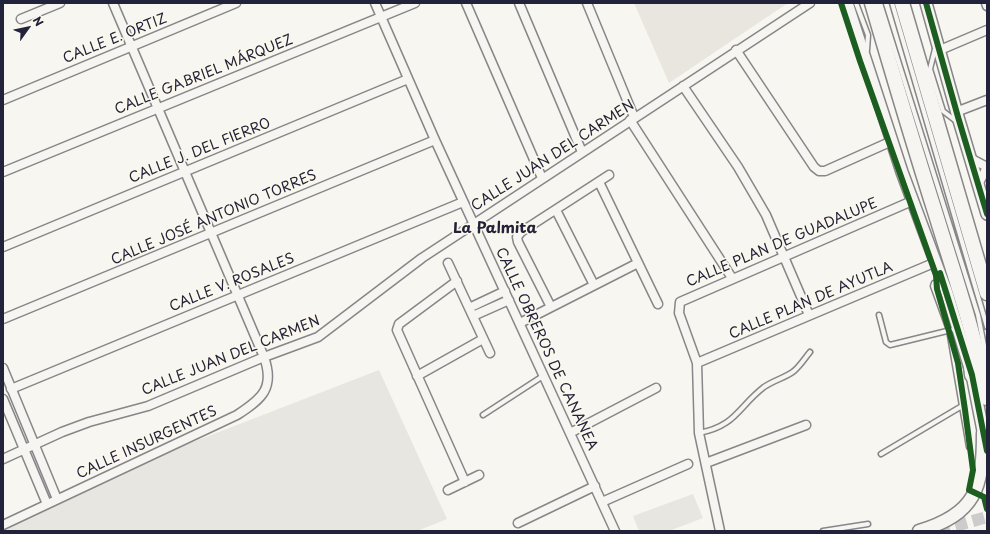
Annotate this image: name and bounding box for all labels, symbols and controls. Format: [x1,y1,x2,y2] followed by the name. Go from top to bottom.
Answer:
[8,8,48,48] north arrow
[61,10,169,68] street label: CALLE E. ORTIZ
[29,13,48,29] text: N
[112,31,296,119] street label: CALLE GABRIEL MÁRQUEZ
[468,97,638,215] street label: CALLE JUAN DEL CARMEN
[127,115,273,187] street label: CALLE J. DEL FIERRO
[109,167,319,269] street label: CALLE JOSÉ ANTONIO TORRES
[684,195,880,291] street label: CALLE PLAN DE GUADALUPE
[453,220,537,238] district label: La Palmita
[492,245,600,453] street label: CALLE OBREROS DE CANANEA
[167,250,297,316] street label: CALLE V. ROSALES
[727,259,895,343] street label: CALLE PLAN DE AYUTLA
[139,312,323,400] street label: CALLE JUAN DEL CARMEN
[74,403,220,483] street label: CALLE INSURGENTES

